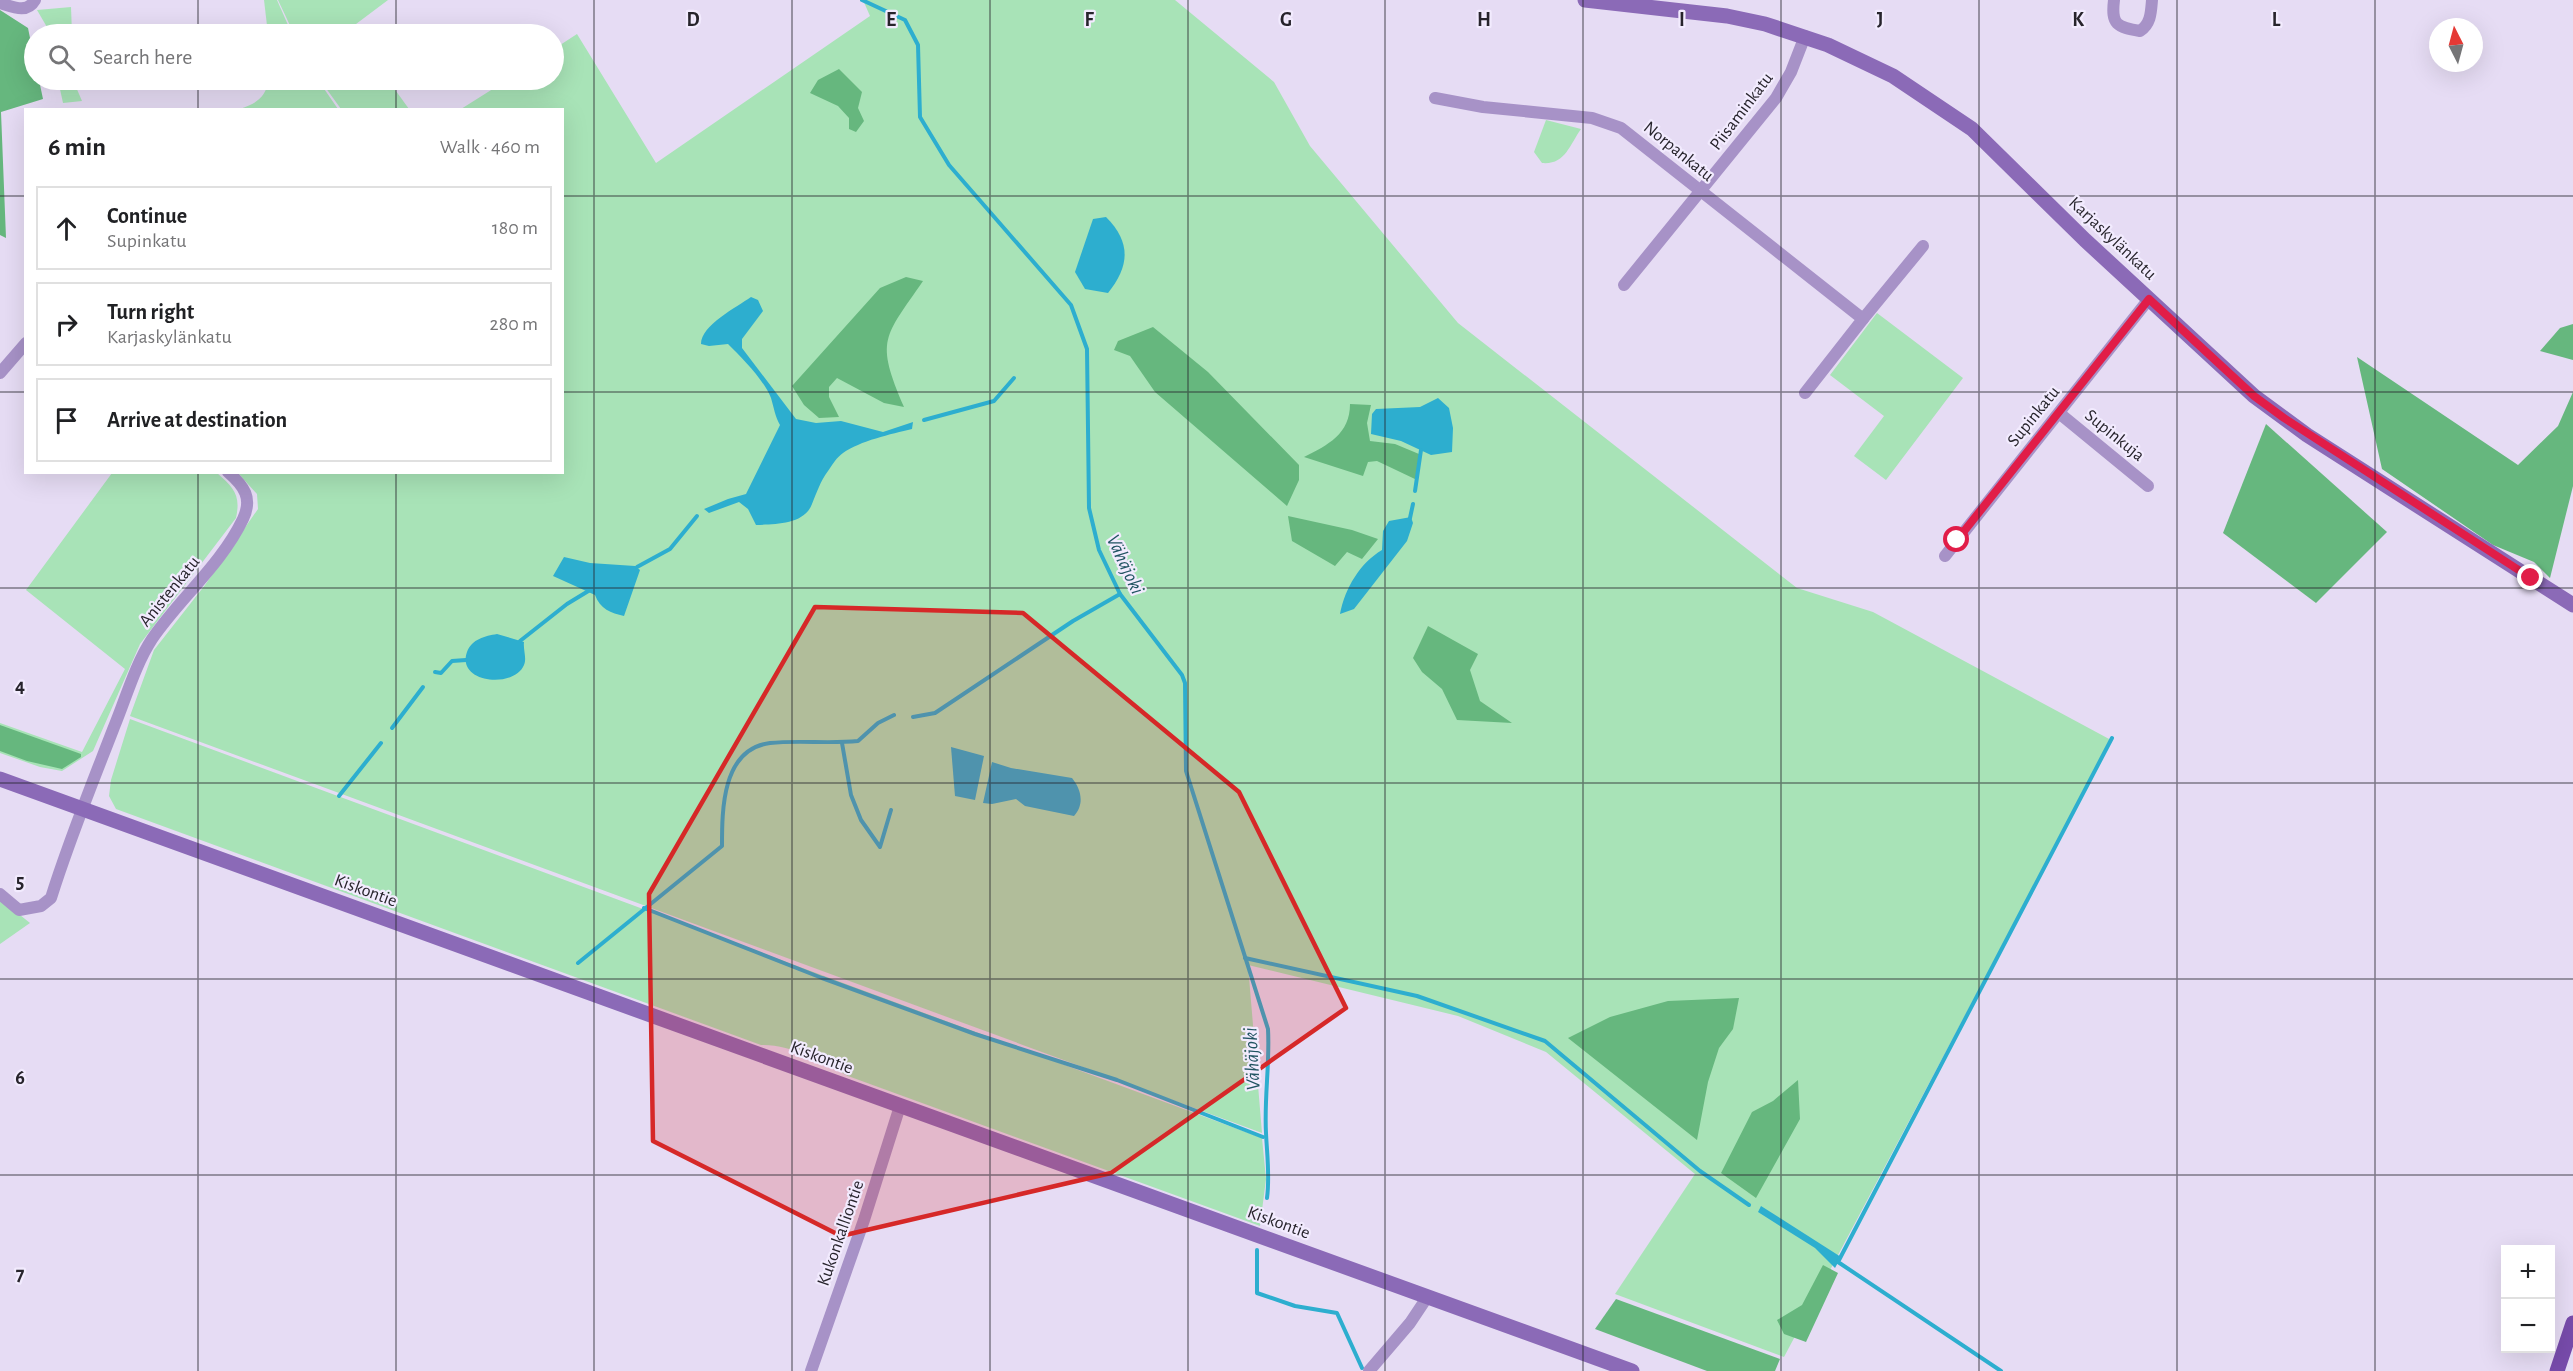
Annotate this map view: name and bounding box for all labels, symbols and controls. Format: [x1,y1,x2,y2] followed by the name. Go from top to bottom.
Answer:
[686,10,700,30] text: D
[886,10,896,30] text: E
[1084,10,1094,30] text: F
[1280,10,1292,30] text: G
[1477,10,1491,30] text: H
[1679,10,1685,30] text: I
[1877,10,1883,30] text: J
[2072,10,2084,30] text: K
[2272,10,2281,30] text: L
[2429,18,2483,72] north arrow
[24,24,564,90] search box
[45,41,78,74] icon: search
[93,46,192,68] text: Search here
[1707,69,1777,154] street label: Piisaminkatu
[1640,118,1717,185] street label: Norpankatu
[48,134,106,160] text: 6 min
[440,137,540,157] text: Walk · 460 m
[2065,194,2159,284] street label: Karjaskylänkatu
[107,205,187,227] text: Continue
[50,212,83,245] icon: ahead
[492,218,538,238] text: 180 m
[107,231,187,251] text: Supinkatu
[107,301,194,323] text: Turn right
[50,308,83,341] icon: right
[490,314,538,334] text: 280 m
[107,327,232,347] text: Karjaskylänkatu
[2004,383,2063,450] street label: Supinkatu
[50,404,83,437] icon: arrive
[2081,406,2148,465] street label: Supinkuja
[107,409,287,431] text: Arrive at destination
[1943,526,1969,552] route start
[1103,532,1147,597] water label: Vähäjoki
[136,553,203,630] street label: Anistenkatu
[2517,564,2543,590] route end
[15,676,25,696] text: 4
[332,871,399,911] street label: Kiskontie
[16,872,24,892] text: 5
[1240,1027,1264,1091] water label: Vähäjoki
[788,1038,855,1078] street label: Kiskontie
[15,1068,25,1088] text: 6
[814,1178,867,1288] street label: Kukonkalliontie
[1245,1203,1312,1243] street label: Kiskontie
[2501,1245,2555,1353] map controls
[2501,1245,2555,1299] button: +
[16,1264,25,1284] text: 7
[2501,1299,2555,1353] button: −

